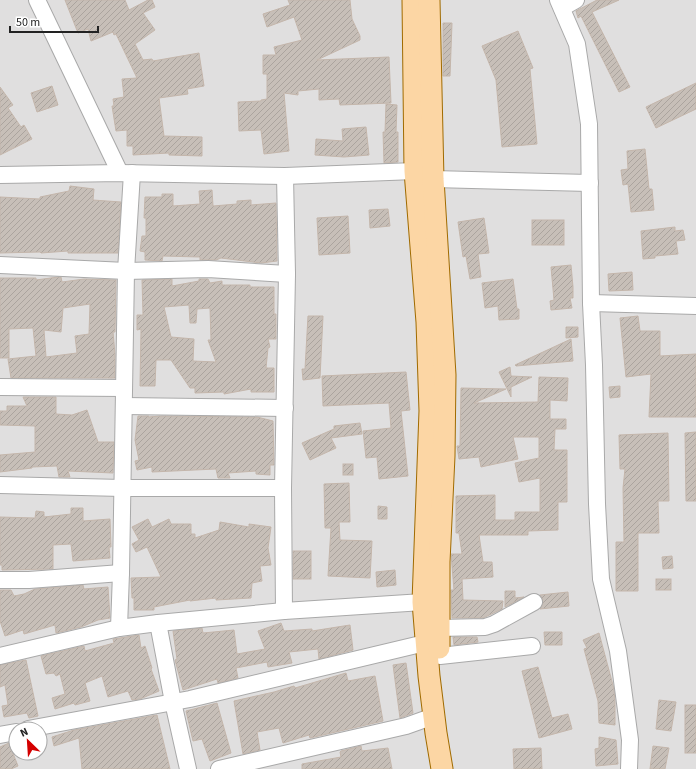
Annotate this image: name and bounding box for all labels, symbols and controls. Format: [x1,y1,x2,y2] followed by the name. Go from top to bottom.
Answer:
[10,8,98,34] scale bar
[16,14,40,31] text: 50 m
[8,721,48,761] north arrow
[17,724,30,741] text: N

